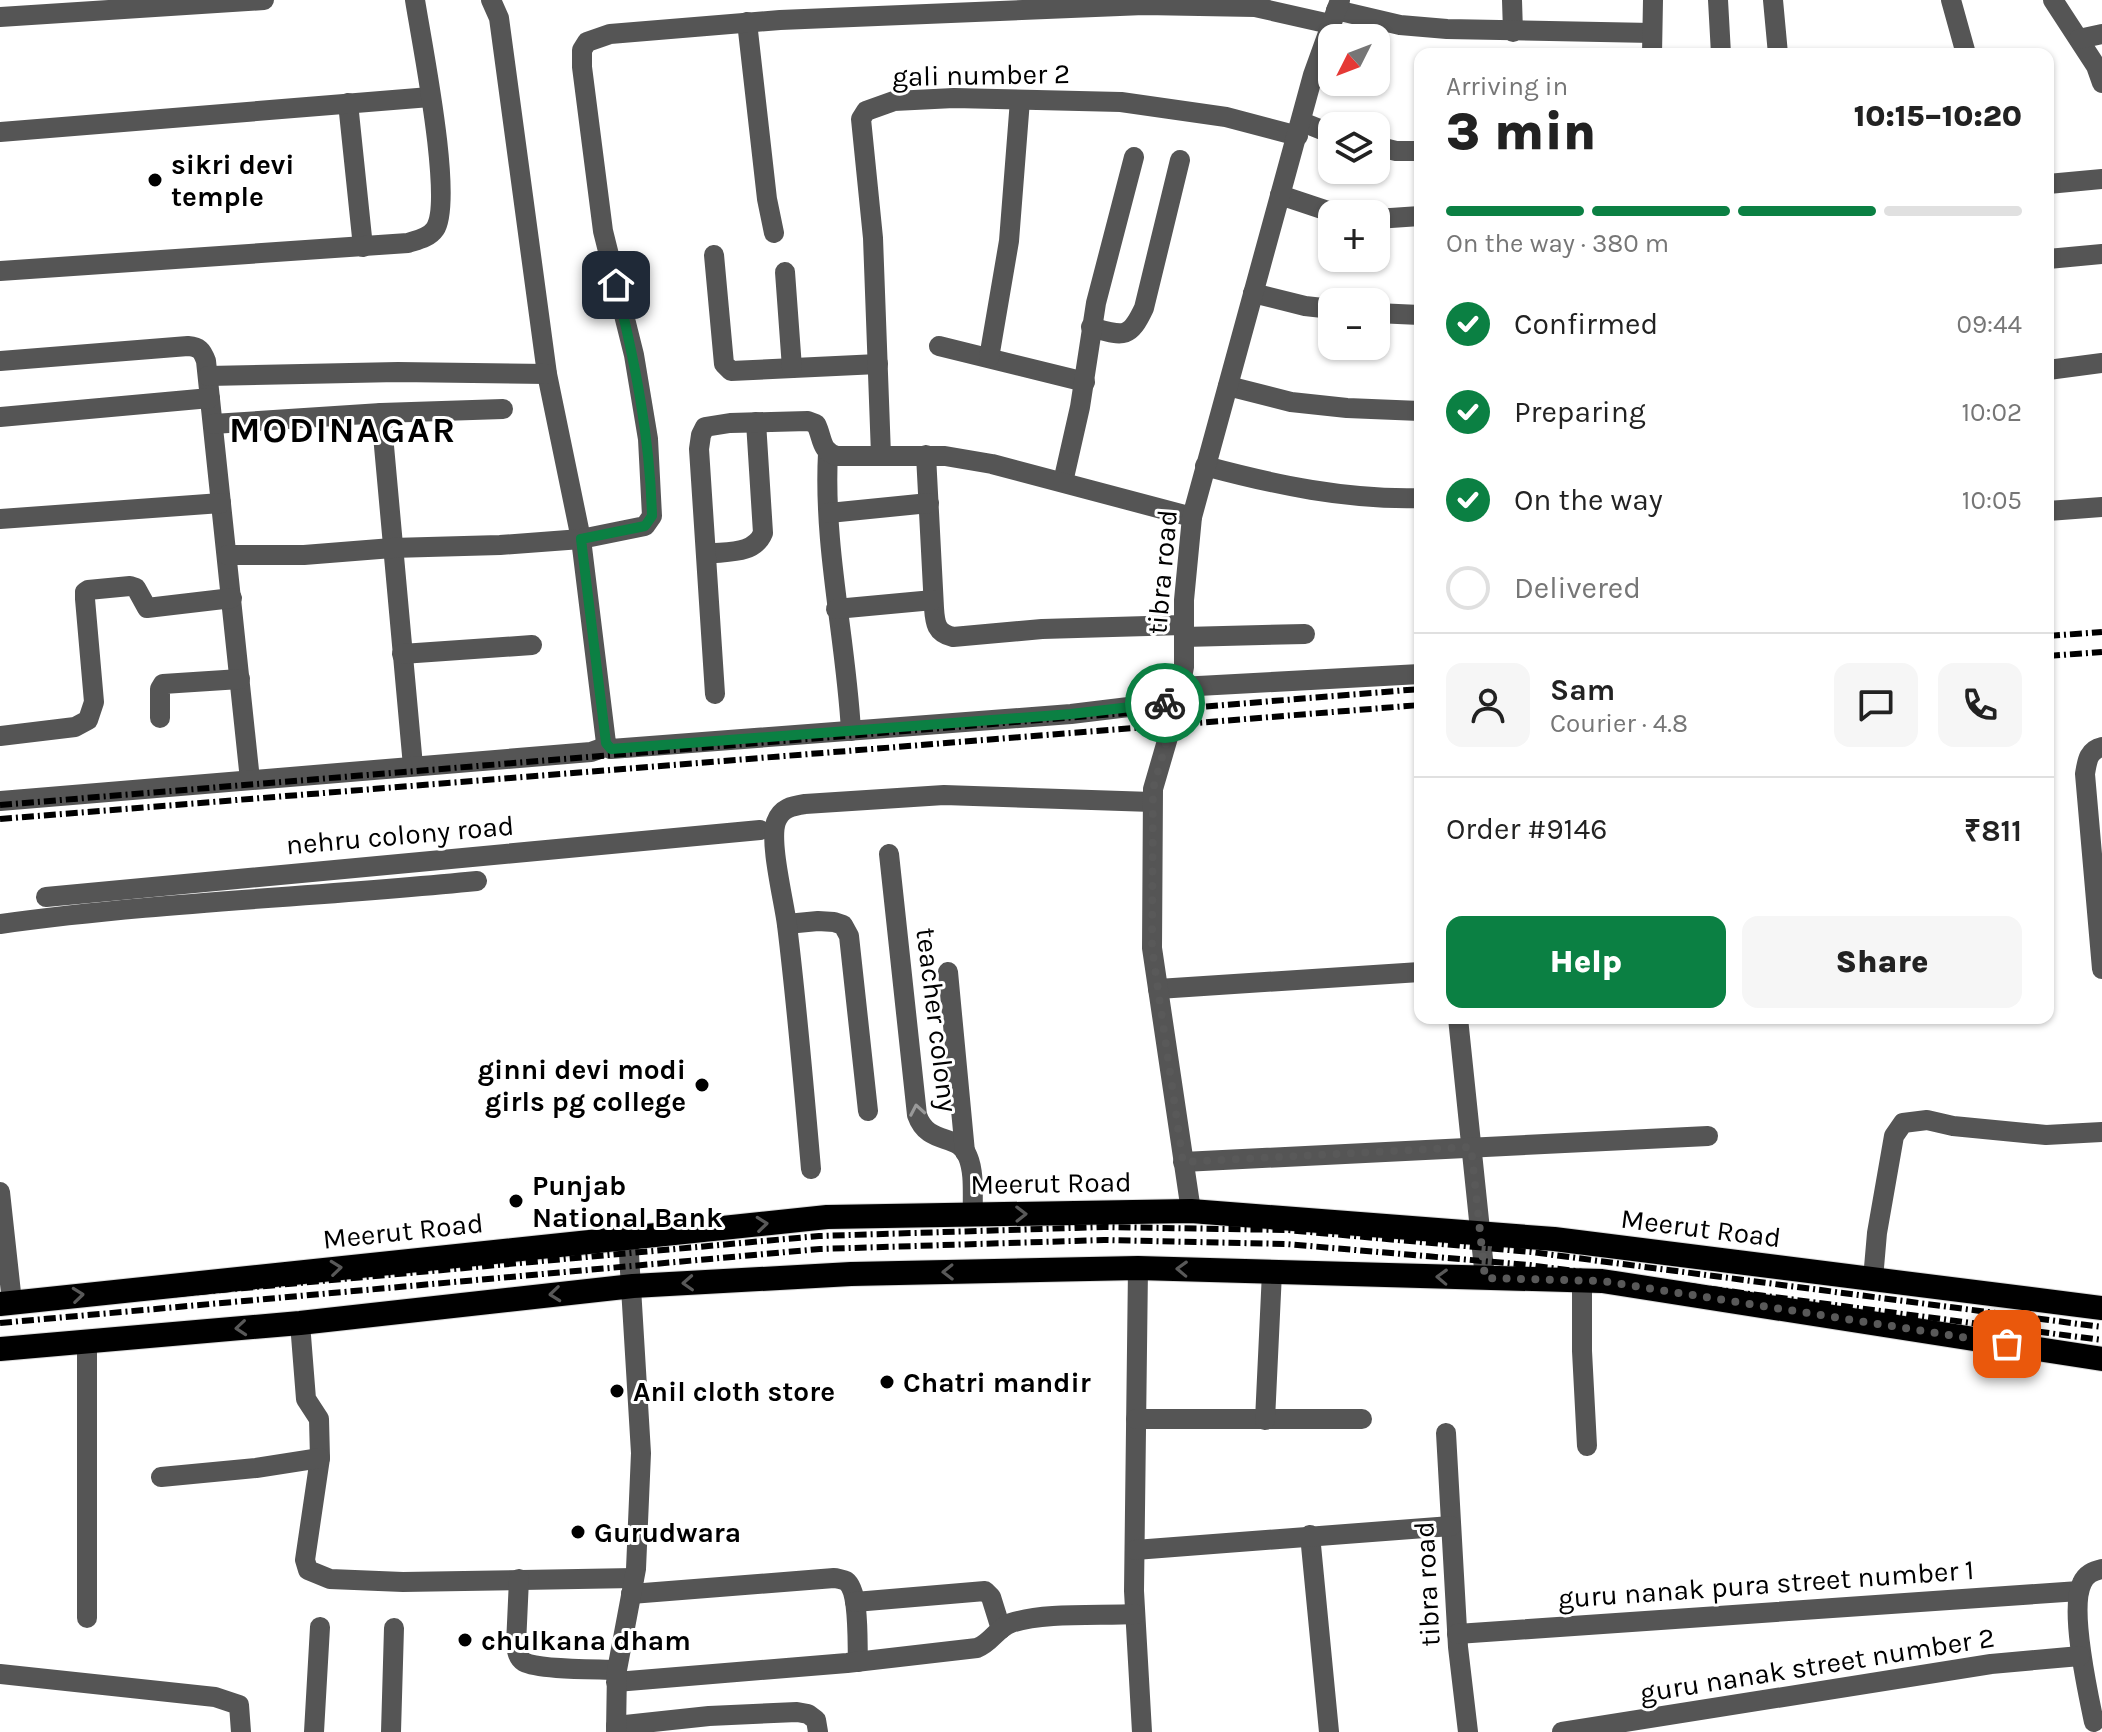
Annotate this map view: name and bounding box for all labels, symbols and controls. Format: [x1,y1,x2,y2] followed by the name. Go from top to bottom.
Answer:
[1318,24,1390,96] north arrow
[1318,24,1390,360] map controls
[892,57,1070,93] street label: gali number 2
[1446,71,1568,102] text: Arriving in
[1854,98,2022,134] text: 10:15–10:20
[1446,101,1596,162] text: 3 min
[1318,112,1390,184] button: layers
[171,148,295,213] place label: sikri devi temple
[146,171,164,189] marker: sikri devi temple
[1318,200,1390,272] button: +
[1446,228,1669,259] text: On the way · 380 m
[582,251,650,319] pin
[594,263,638,307] icon: home
[1318,288,1390,360] button: −
[1446,302,1490,346] icon: check
[1514,306,1658,342] text: Confirmed
[1956,309,2022,340] text: 09:44
[1446,390,1490,434] icon: check
[1514,394,1646,430] text: Preparing
[1961,397,2022,428] text: 10:02
[229,409,457,451] district label: MODINAGAR
[1446,478,1490,522] icon: check
[1514,482,1663,518] text: On the way
[1962,485,2022,516] text: 10:05
[1140,508,1184,636] street label: tibra road
[1514,570,1641,606] text: Delivered
[1125,663,1205,743] courier
[1446,663,1530,747] button: person
[1834,663,1918,747] button: chat
[1938,663,2022,747] button: phone
[1550,672,1615,708] text: Sam
[1143,681,1187,725] icon: bike
[1550,708,1688,739] text: Courier · 4.8
[285,809,515,861] street label: nehru colony road
[1446,811,1607,847] text: Order #9146
[1964,813,2022,849] text: ₹811
[1446,916,1726,1008] button: Help
[1742,916,2022,1008] button: Share
[909,926,965,1114] street label: teacher colony
[478,1053,686,1118] place label: ginni devi modi girls pg college
[693,1076,711,1094] marker: ginni devi modi girls pg college
[910,1103,927,1117] one-way arrow
[970,1165,1132,1201] street label: Meerut Road
[532,1169,723,1234] place label: Punjab National Bank
[507,1192,525,1210] marker: Punjab National Bank
[1619,1202,1783,1254] street label: Meerut Road
[1015,1205,1028,1223] one-way arrow
[321,1206,485,1256] street label: Meerut Road
[756,1215,769,1232] one-way arrow
[330,1260,343,1277] one-way arrow
[1175,1261,1188,1278] one-way arrow
[941,1263,954,1281] one-way arrow
[1435,1268,1448,1285] one-way arrow
[681,1274,694,1291] one-way arrow
[548,1286,561,1303] one-way arrow
[71,1287,84,1304] one-way arrow
[1973,1310,2041,1378] pin
[234,1319,247,1336] one-way arrow
[1985,1322,2029,1366] icon: bag
[903,1366,1091,1399] place label: Chatri mandir
[878,1373,896,1391] marker: Chatri mandir
[633,1375,835,1408] place label: Anil cloth store
[608,1382,626,1400] marker: Anil cloth store
[594,1516,741,1549] place label: Gurudwara
[1407,1521,1447,1647] street label: tibra road
[569,1523,587,1541] marker: Gurudwara
[1557,1553,1975,1615] street label: guru nanak pura street number 1
[1637,1621,1997,1709] street label: guru nanak street number 2
[481,1624,691,1657] place label: chulkana dham
[456,1631,474,1649] marker: chulkana dham

